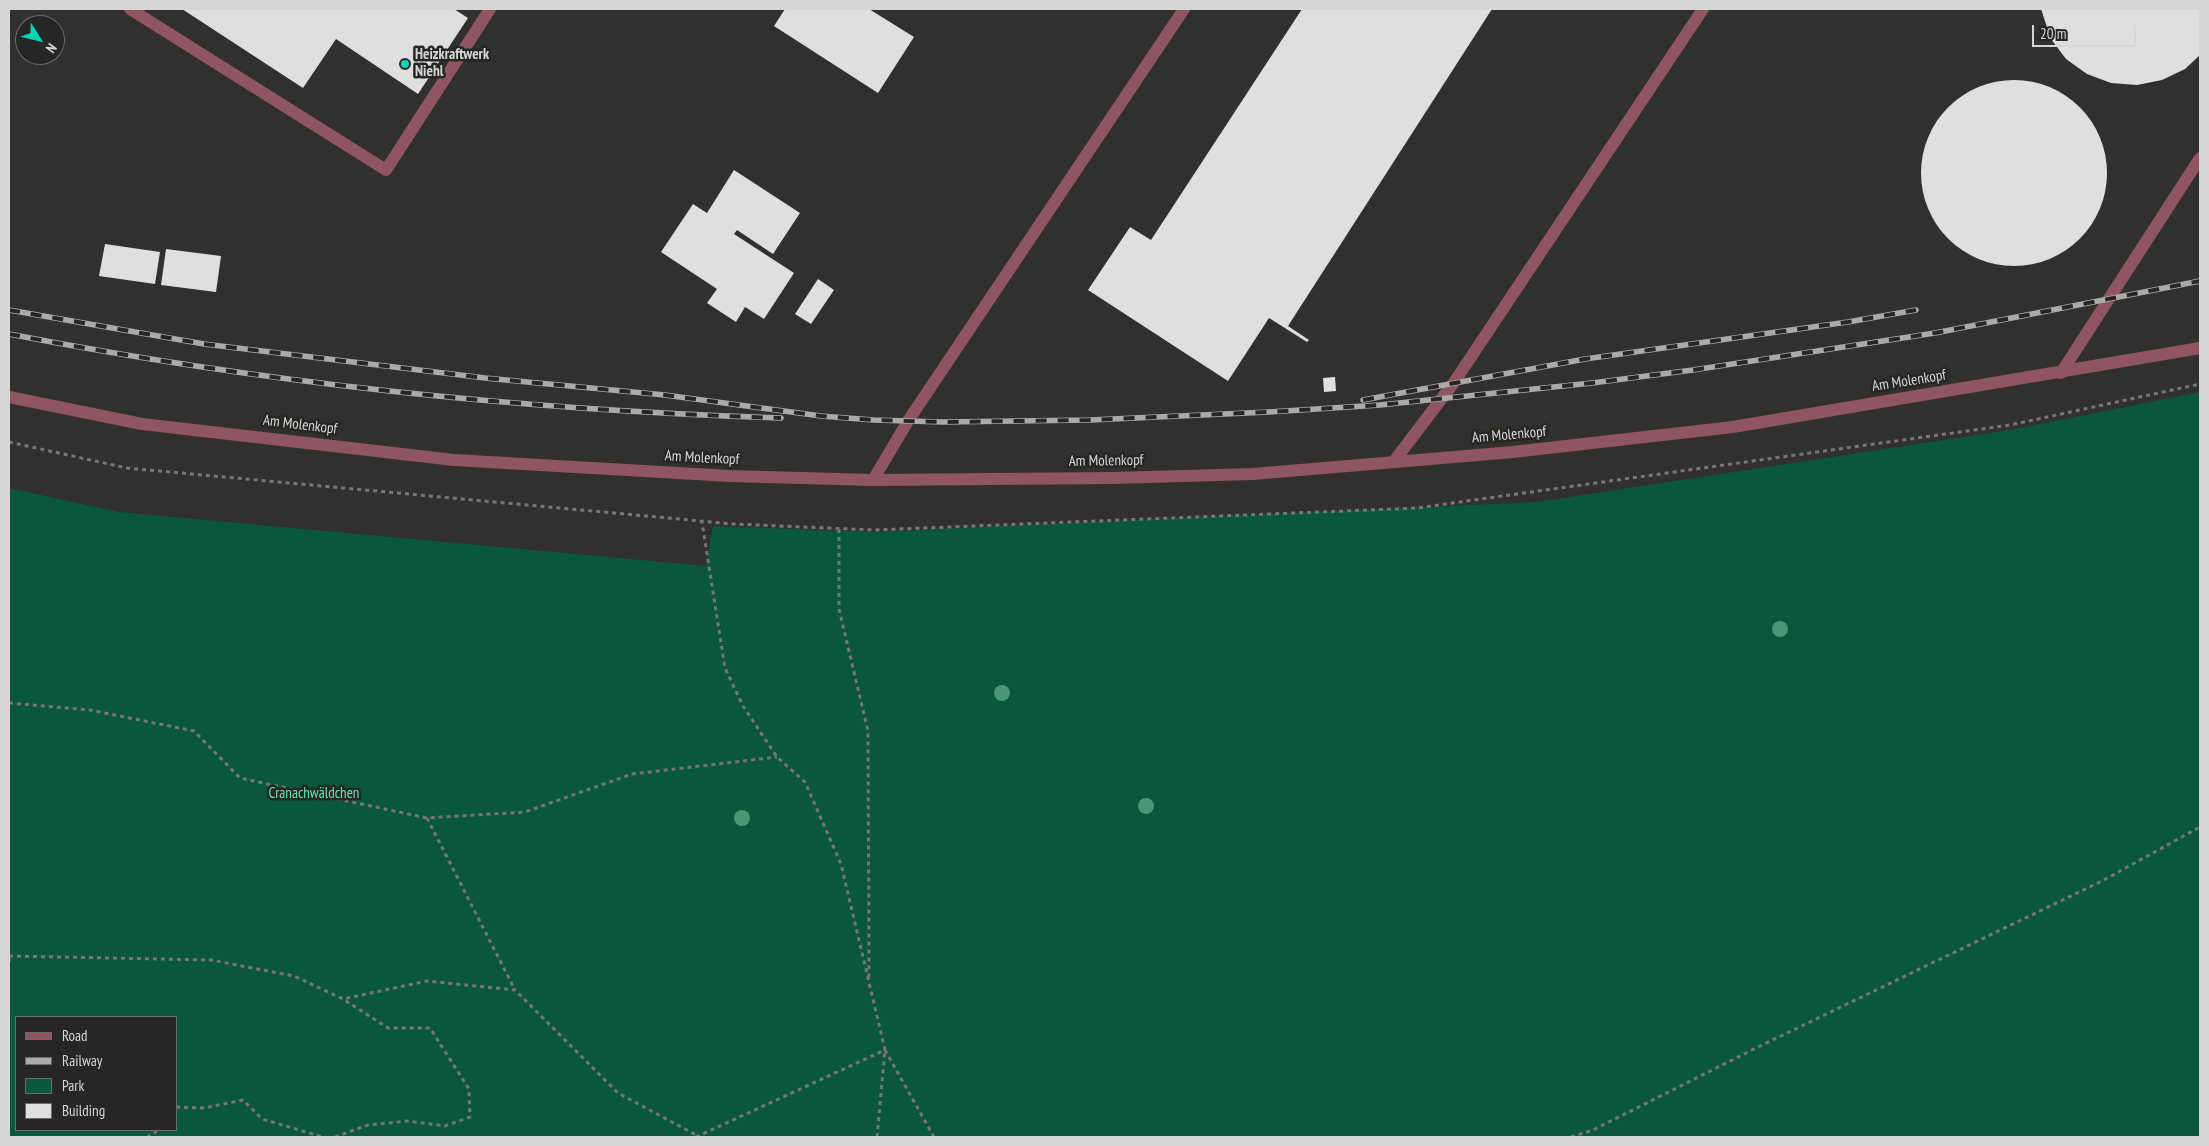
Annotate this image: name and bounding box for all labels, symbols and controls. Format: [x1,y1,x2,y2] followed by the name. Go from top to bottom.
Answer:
[15,15,65,65] north arrow
[2034,15,2138,47] scale bar
[2040,24,2066,43] text: 20 m
[42,40,61,57] text: N
[415,46,489,81] place label: Heizkraftwerk Niehl
[399,58,411,70] marker: Heizkraftwerk Niehl
[1871,366,1947,396] street label: Am Molenkopf
[262,412,338,438] street label: Am Molenkopf
[1471,423,1547,447] street label: Am Molenkopf
[664,447,740,469] street label: Am Molenkopf
[1068,451,1144,471] street label: Am Molenkopf
[269,785,359,803] park label: Cranachwäldchen
[15,1016,178,1131] legend
[62,1026,88,1045] text: Road
[62,1051,102,1070] text: Railway
[62,1076,84,1095] text: Park
[62,1101,105,1120] text: Building

